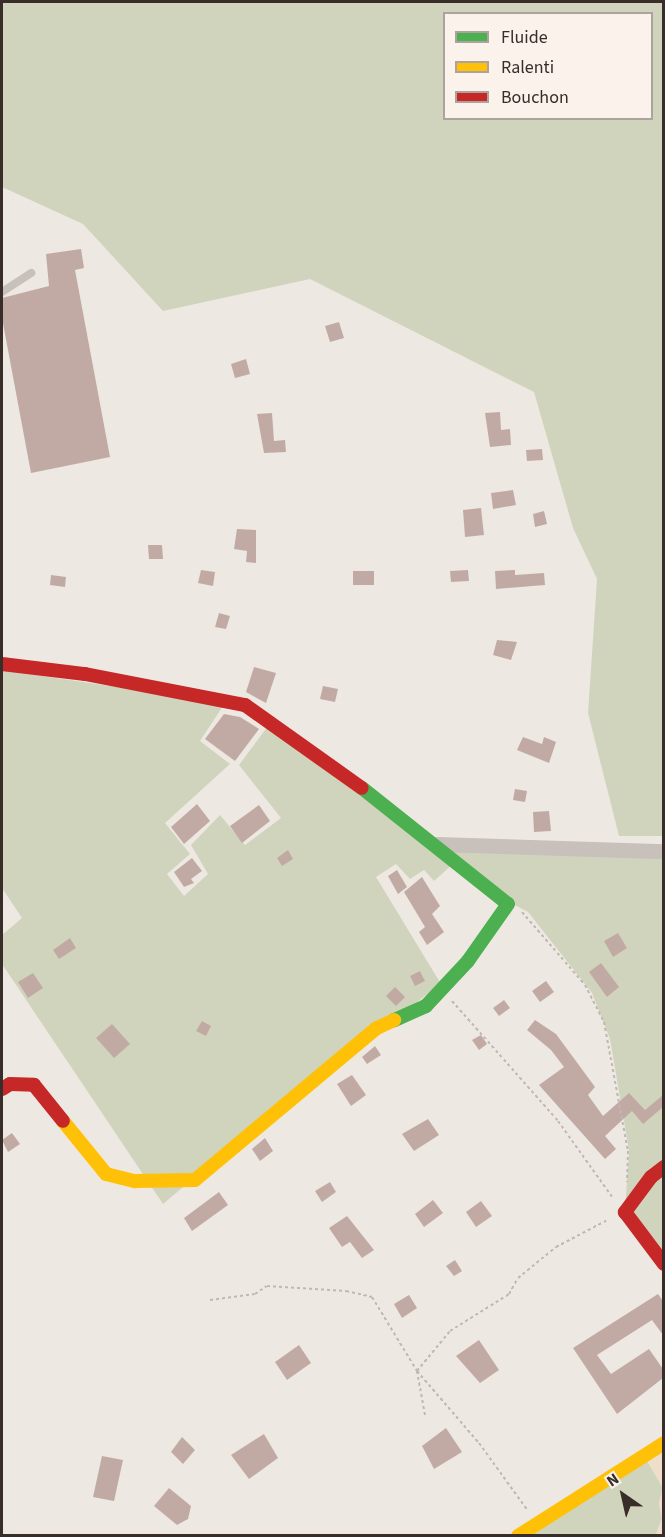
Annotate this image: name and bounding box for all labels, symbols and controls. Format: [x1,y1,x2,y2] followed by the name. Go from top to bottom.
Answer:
[443,12,653,120] legend
[501,25,548,50] text: Fluide
[501,55,554,80] text: Ralenti
[501,85,569,110] text: Bouchon
[593,1465,653,1525] north arrow
[602,1468,623,1492] text: N

